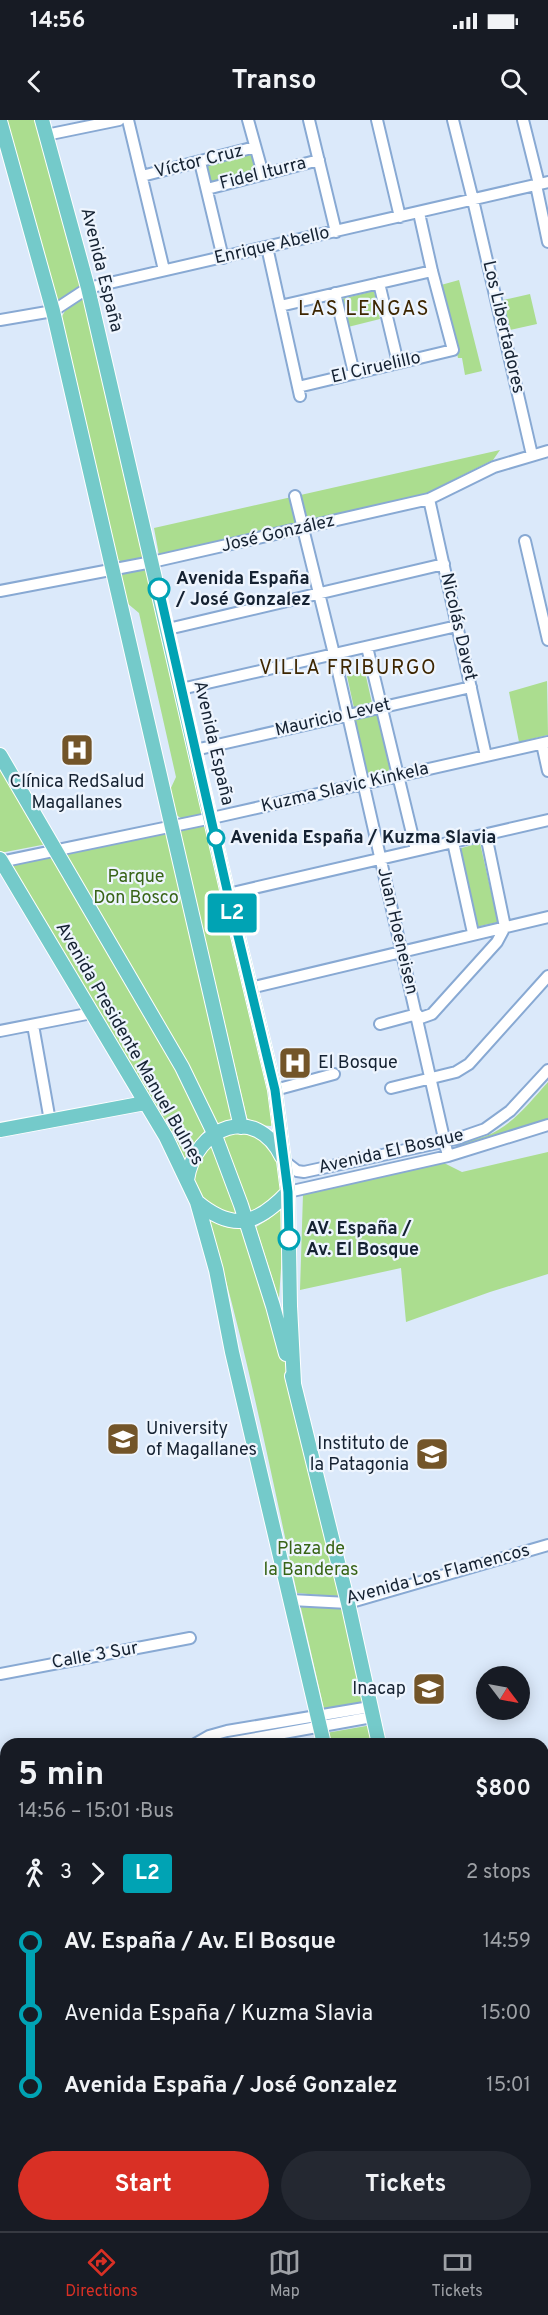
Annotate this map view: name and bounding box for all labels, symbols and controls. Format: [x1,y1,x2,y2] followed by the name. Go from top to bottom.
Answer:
[30,8,85,35] text: 14:56
[232,64,316,98] text: Transo
[18,65,51,98] icon: back
[497,65,530,98] icon: search
[152,140,246,184] street label: Víctor Cruz
[217,152,309,196] street label: Fidel Iturra
[74,205,128,335] street label: Avenida España
[212,222,332,270] street label: Enrique Abello
[477,258,529,396] street label: Los Libertadores
[298,297,430,323] district label: LAS LENGAS
[329,347,423,389] street label: El Ciruelillo
[219,510,337,558] street label: José González
[175,568,311,612] place label: Avenida España / José Gonzalez
[434,571,482,683] street label: Nicolás Davet
[148,578,170,600] marker: Avenida España / José Gonzalez
[259,656,437,682] district label: VILLA FRIBURGO
[187,678,239,808] street label: Avenida España
[273,694,393,742] street label: Mauricio Levet
[59,732,95,768] hospital icon: Clínica RedSalud Magallanes
[259,758,431,818] street label: Kuzma Slavic Kinkela
[10,771,144,815] place label: Clínica RedSalud Magallanes
[230,827,496,850] place label: Avenida España / Kuzma Slavia
[207,829,225,847] marker: Avenida España / Kuzma Slavia
[371,865,423,997] street label: Juan Hoeneisen
[93,866,179,910] park label: Parque Don Bosco
[205,894,259,932] line badge: L2
[220,900,244,927] text: L2
[50,918,208,1170] street label: Avenida Presidente Manuel Bulnes
[277,1045,313,1081] hospital icon: El Bosque
[318,1052,398,1075] place label: El Bosque
[316,1124,466,1180] street label: Avenida El Bosque
[306,1218,419,1262] place label: AV. España / Av. El Bosque
[278,1228,300,1250] marker: AV. España / Av. El Bosque
[146,1418,257,1462] place label: University of Magallanes
[105,1421,141,1457] school or university icon: University of Magallanes
[310,1433,409,1477] place label: Instituto de la Patagonia
[414,1436,450,1472] school or university icon: Instituto de la Patagonia
[263,1538,359,1582] park label: Plaza de la Banderas
[344,1539,532,1611] street label: Avenida Los Flamencos
[50,1637,140,1675] street label: Calle 3 Sur
[476,1666,530,1720] north arrow
[476,1666,530,1720] map controls
[411,1671,447,1707] school or university icon: Inacap
[352,1678,406,1701] place label: Inacap
[18,1755,104,1797] text: 5 min
[475,1776,531,1803] text: $800
[18,1799,174,1825] text: 14:56 – 15:01 · Bus
[18,1857,51,1890] icon: walk
[81,1857,114,1890] icon: forward
[60,1860,72,1886] text: 3
[135,1860,160,1887] text: L2
[466,1860,531,1886] text: 2 stops
[64,1929,336,1956] text: AV. España / Av. El Bosque
[483,1929,531,1955] text: 14:59
[64,2001,373,2028] text: Avenida España / Kuzma Slavia
[481,2001,531,2027] text: 15:00
[64,2073,397,2100] text: Avenida España / José Gonzalez
[486,2073,531,2099] text: 15:01
[18,2151,269,2220] button: Start
[281,2151,531,2220] button: Tickets
[65,2246,138,2302] tab: Directions
[268,2246,301,2302] tab: Map
[432,2246,483,2302] tab: Tickets

